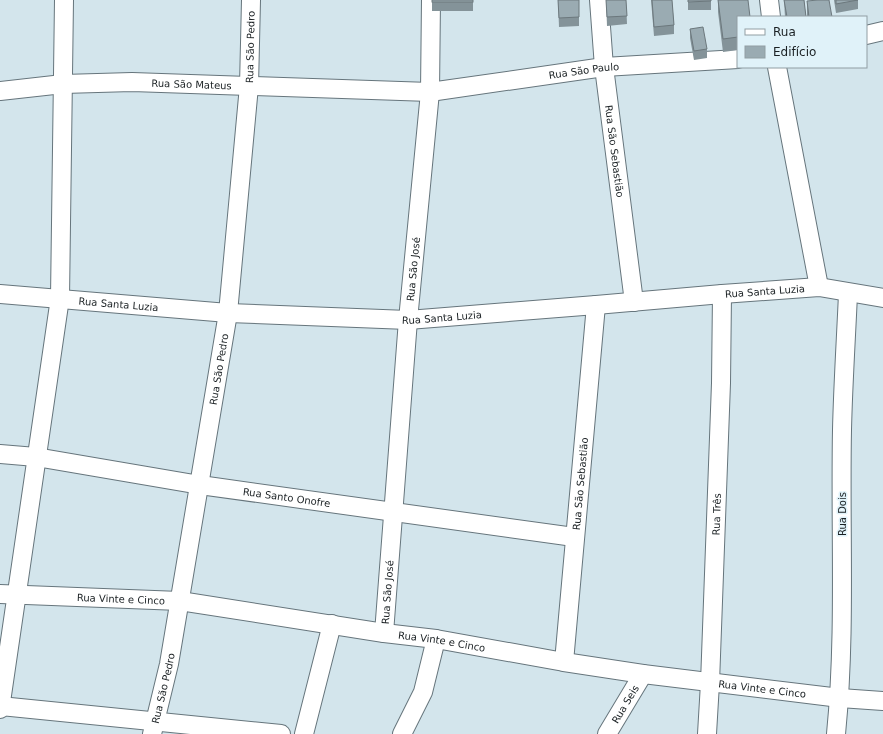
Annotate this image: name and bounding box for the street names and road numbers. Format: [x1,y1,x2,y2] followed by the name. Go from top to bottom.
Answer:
[244,11,256,83] street label: Rua São Pedro
[548,61,619,80] street label: Rua São Paulo
[151,77,232,91] street label: Rua São Mateus
[603,104,626,198] street label: Rua São Sebastião
[404,237,421,302] street label: Rua São José
[724,283,805,299] street label: Rua Santa Luzia
[78,295,159,313] street label: Rua Santa Luzia
[402,309,482,326] street label: Rua Santa Luzia
[207,333,230,406] street label: Rua São Pedro
[570,437,590,531] street label: Rua São Sebastião
[242,486,331,509] street label: Rua Santo Onofre
[837,492,848,536] street label: Rua Dois
[710,493,722,535] street label: Rua Três
[379,560,395,625] street label: Rua São José
[77,591,165,606] street label: Rua Vinte e Cinco
[398,629,486,653] street label: Rua Vinte e Cinco
[149,652,176,725] street label: Rua São Pedro
[718,678,807,699] street label: Rua Vinte e Cinco
[609,683,641,725] street label: Rua Seis

